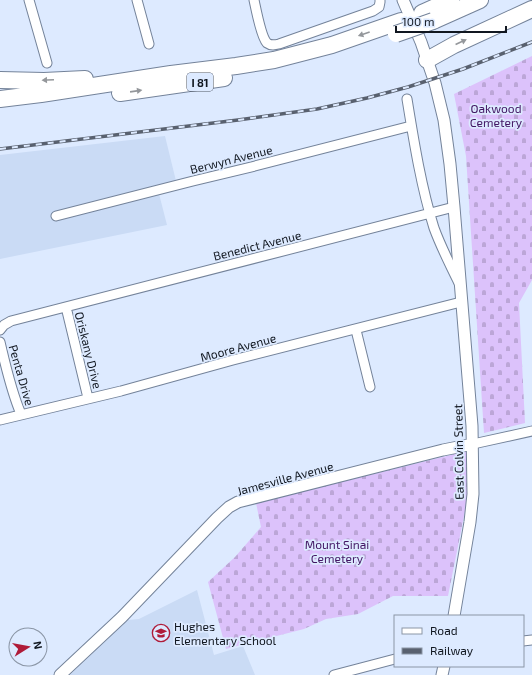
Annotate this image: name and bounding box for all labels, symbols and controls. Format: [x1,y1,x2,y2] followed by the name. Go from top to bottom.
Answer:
[396,8,506,34] scale bar
[402,14,434,28] text: 100 m
[358,31,370,37] one-way arrow
[456,39,467,45] one-way arrow
[187,73,213,91] road number: I 81
[42,77,54,84] one-way arrow
[130,88,142,94] one-way arrow
[470,101,523,129] park label: Oakwood Cemetery
[188,142,274,176] street label: Berwyn Avenue
[212,227,302,263] street label: Benedict Avenue
[73,310,105,390] street label: Oriskany Drive
[199,330,277,364] street label: Moore Avenue
[7,343,37,407] street label: Penta Drive
[450,403,466,500] street label: East Colvin Street
[235,458,335,498] street label: Jamesville Avenue
[305,537,369,565] park label: Mount Sinai Cemetery
[394,615,524,667] legend
[174,619,277,647] place label: Hughes Elementary School
[151,623,171,643] school or university icon: Hughes Elementary School
[430,623,458,637] text: Road
[8,627,48,667] north arrow
[31,640,45,650] text: N
[430,643,474,657] text: Railway

